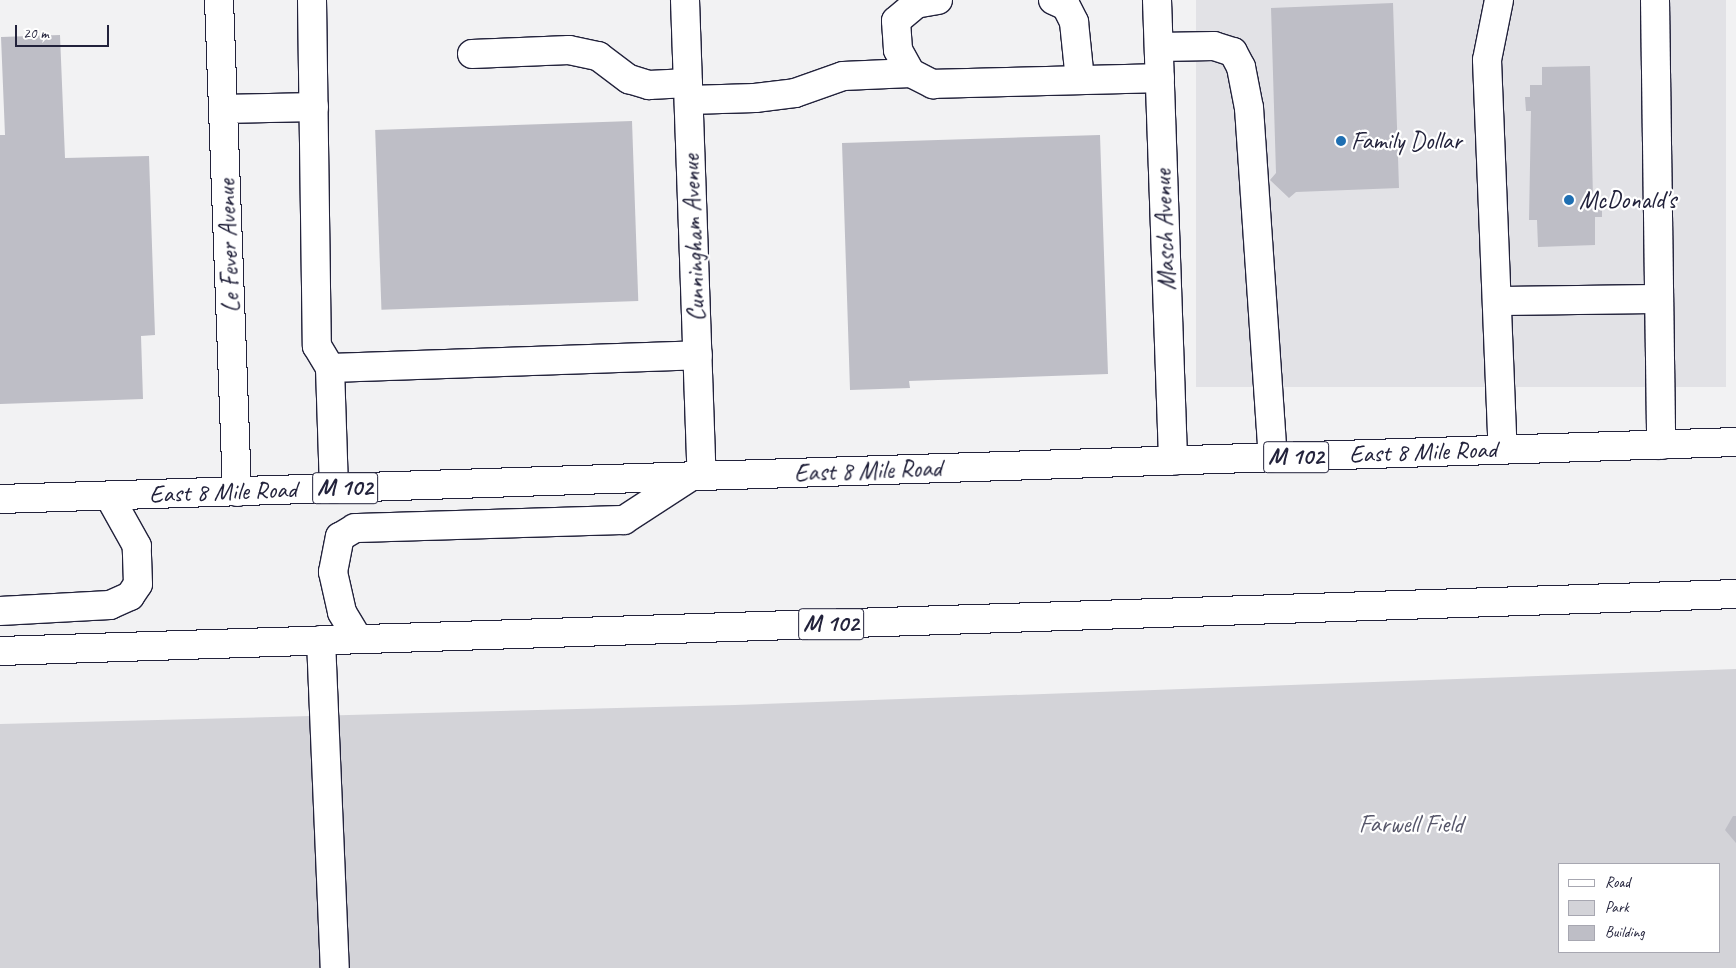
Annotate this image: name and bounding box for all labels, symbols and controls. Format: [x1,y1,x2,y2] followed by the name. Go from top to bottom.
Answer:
[18,15,111,47] scale bar
[23,24,49,43] text: 20 m
[1351,126,1461,156] place label: Family Dollar
[1335,135,1347,147] marker: Family Dollar
[676,154,712,322] street label: Cunningham Avenue
[1148,169,1182,291] street label: Masch Avenue
[212,179,246,313] street label: Le Fever Avenue
[1579,185,1676,215] place label: McDonald's
[1563,194,1575,206] marker: McDonald's
[1349,434,1497,470] street label: East 8 Mile Road
[1262,436,1330,478] road number: M 102
[794,453,942,489] street label: East 8 Mile Road
[311,466,379,509] road number: M 102
[149,474,297,510] street label: East 8 Mile Road
[797,602,865,646] road number: M 102
[1359,809,1463,839] park label: Farwell Field
[1558,863,1721,953] legend
[1605,873,1630,892] text: Road
[1605,898,1629,917] text: Park
[1605,923,1644,942] text: Building

